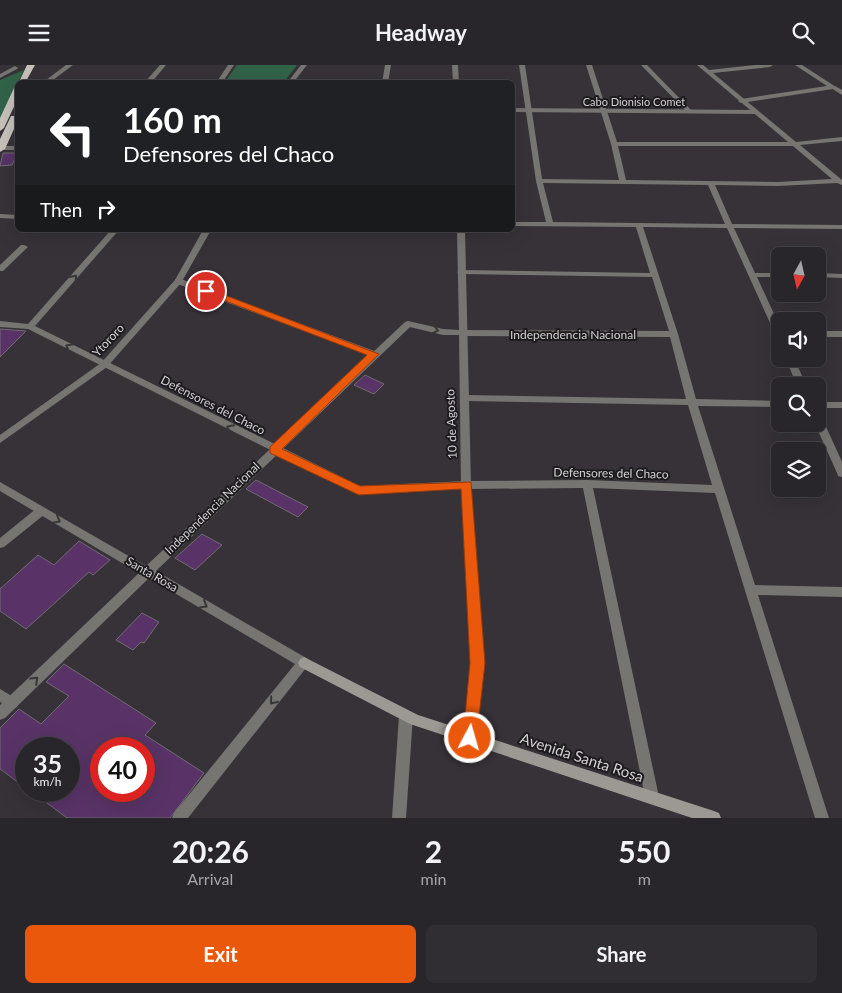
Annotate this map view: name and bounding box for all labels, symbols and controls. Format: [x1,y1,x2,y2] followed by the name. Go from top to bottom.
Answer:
[25,19,53,47] icon: menu
[375,19,467,46] text: Headway
[789,19,817,47] icon: search
[583,95,685,108] street label: Cabo Dionisio Comet
[123,98,222,140] text: 160 m
[40,100,105,165] icon: left
[123,140,334,167] text: Defensores del Chaco
[92,195,120,223] icon: right
[40,198,82,221] text: Then
[771,247,826,303] north arrow
[771,247,826,497] map controls
[185,270,227,312] pin
[68,275,77,284] one-way arrow
[192,277,220,305] icon: arrive
[771,312,826,367] button: sound
[89,320,127,360] street label: Ytororo
[430,324,439,335] one-way arrow
[510,327,636,342] street label: Independencia Nacional
[65,343,74,353] one-way arrow
[158,372,268,438] street label: Defensores del Chaco
[771,377,826,432] button: search
[442,389,460,459] street label: 10 de Agosto
[226,424,235,434] one-way arrow
[771,442,826,497] button: layers
[161,459,263,557] street label: Independencia Nacional
[553,464,669,482] street label: Defensores del Chaco
[51,514,60,524] one-way arrow
[123,553,181,595] street label: Santa Rosa
[199,598,208,608] one-way arrow
[29,677,38,686] one-way arrow
[271,695,279,704] one-way arrow
[443,711,495,763] position arrow
[518,729,646,785] street label: Avenida Santa Rosa
[90,737,155,802] speed limit sign: 40
[33,748,62,778] text: 35
[33,774,62,789] text: km/h
[172,833,249,869] text: 20:26
[425,833,442,869] text: 2
[618,833,670,869] text: 550
[187,869,233,888] text: Arrival
[421,869,447,888] text: min
[638,869,651,888] text: m
[25,925,416,983] button: Exit
[426,925,817,983] button: Share

